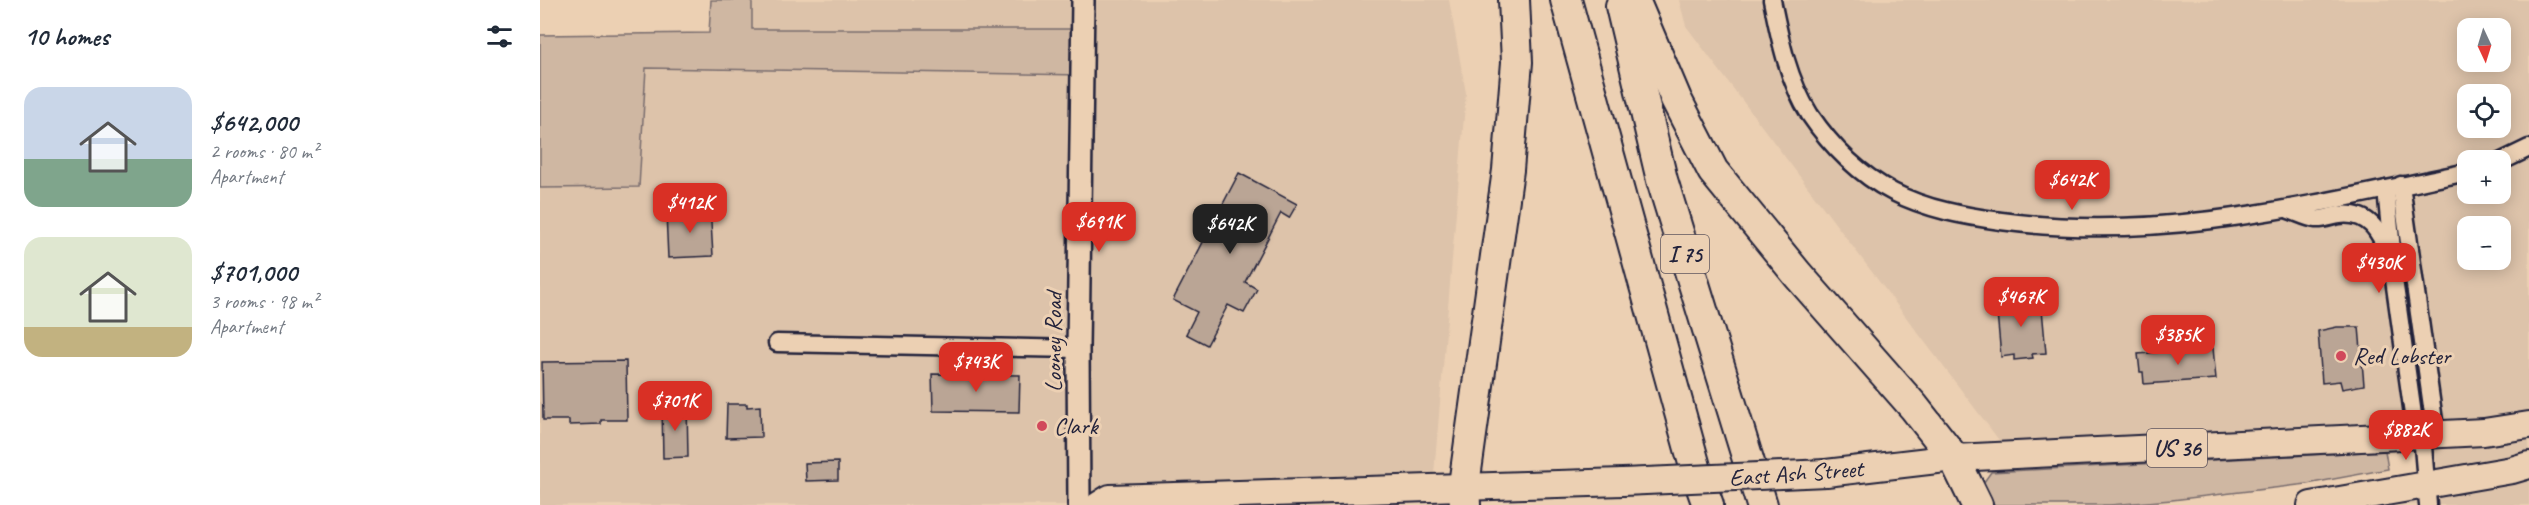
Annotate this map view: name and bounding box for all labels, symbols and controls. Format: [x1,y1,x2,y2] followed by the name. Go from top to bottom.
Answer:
[2457,18,2511,72] north arrow
[2457,18,2511,270] map controls
[24,20,109,53] text: 10 homes
[483,20,516,53] icon: filters
[2457,84,2511,138] button: locate
[210,106,298,139] text: $642,000
[72,111,144,183] icon: home
[210,139,318,164] text: 2 rooms · 80 m²
[2457,150,2511,204] button: +
[2030,160,2114,211] pin: $642K
[210,164,283,189] text: Apartment
[2049,167,2095,192] text: $642K
[648,183,732,234] pin: $412K
[667,190,713,215] text: $412K
[1057,202,1141,253] pin: $691K
[1188,204,1272,255] pin: $642K
[1076,209,1122,234] text: $691K
[1207,211,1253,236] text: $642K
[2457,216,2511,270] button: −
[1661,235,1709,273] road number: I 75
[2337,243,2421,294] pin: $430K
[2356,250,2402,275] text: $430K
[210,256,297,289] text: $701,000
[72,261,144,333] icon: home
[1979,277,2063,328] pin: $467K
[1998,284,2044,309] text: $467K
[1038,288,1068,392] street label: Looney Road
[210,289,318,314] text: 3 rooms · 98 m²
[210,314,283,339] text: Apartment
[2136,315,2220,366] pin: $385K
[2155,322,2201,347] text: $385K
[2353,341,2453,371] place label: Red Lobster
[934,342,1018,393] pin: $743K
[953,349,999,374] text: $743K
[2334,349,2348,363] marker: Red Lobster
[633,381,717,432] pin: $701K
[652,388,698,413] text: $701K
[2364,410,2448,461] pin: $882K
[1054,411,1100,441] place label: Clark
[2383,417,2429,442] text: $882K
[1035,419,1049,433] marker: Clark
[2147,429,2207,467] road number: US 36
[1728,453,1866,493] street label: East Ash Street

